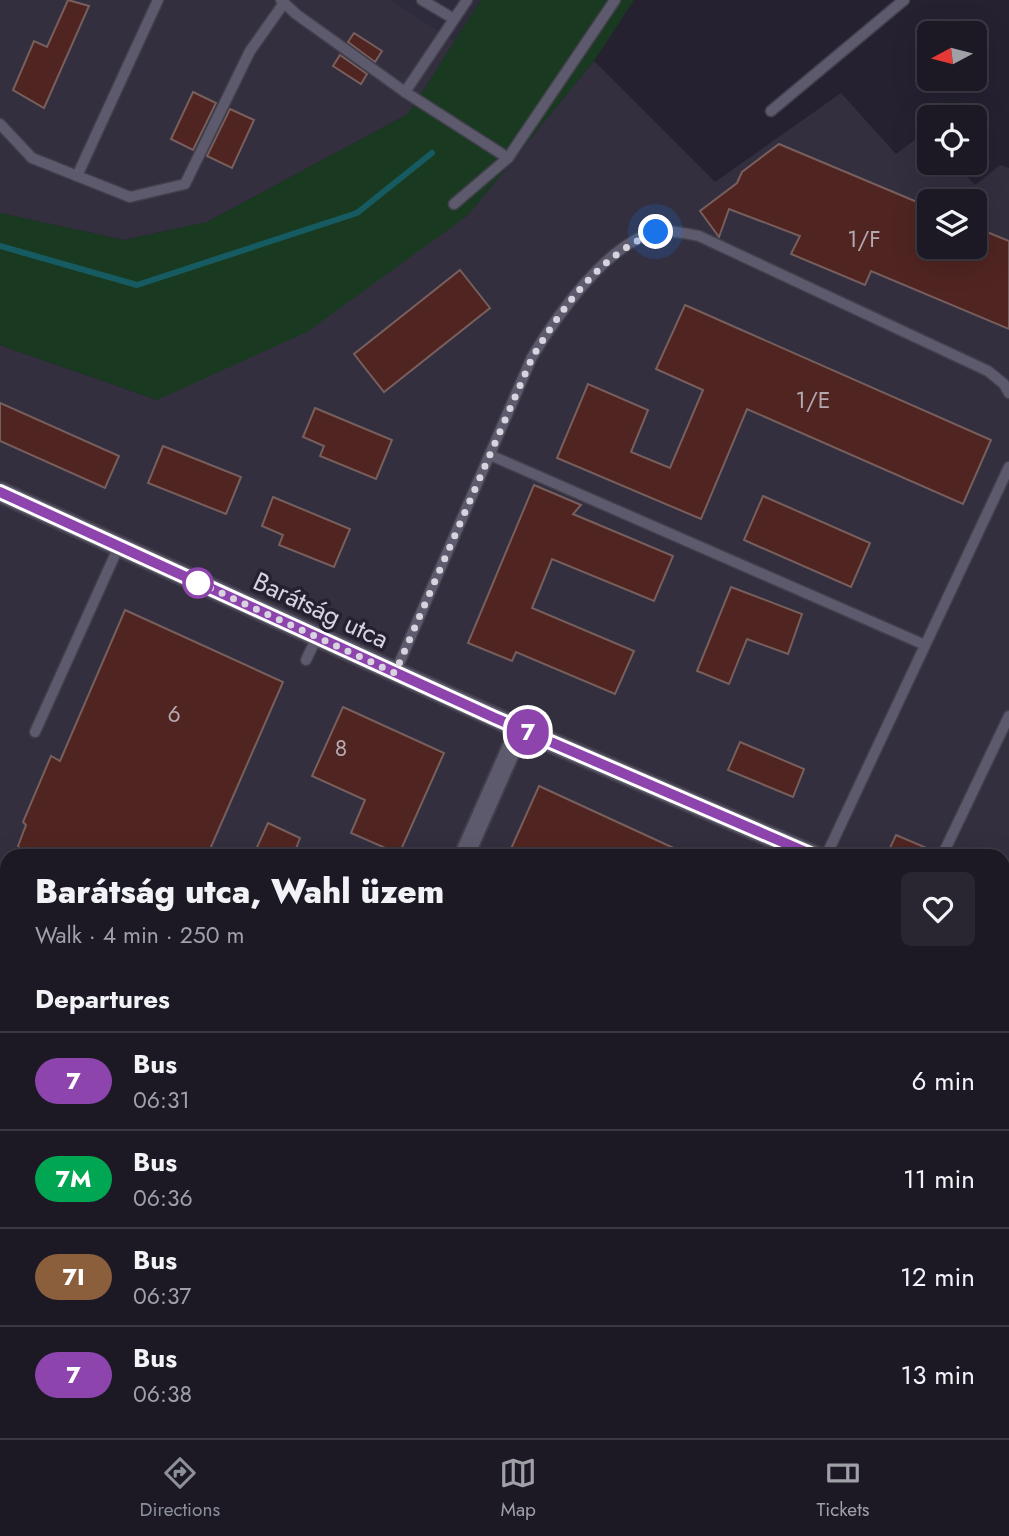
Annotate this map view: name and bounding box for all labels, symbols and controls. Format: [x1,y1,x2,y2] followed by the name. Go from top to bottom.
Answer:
[917,21,987,91] north arrow
[917,21,987,259] map controls
[917,105,987,175] button: locate
[917,189,987,259] button: layers
[638,214,673,249] your location
[847,222,881,256] house number: 1/F
[796,383,830,417] house number: 1/E
[247,562,395,658] street label: Barátság utca
[183,568,213,598] unlabelled marker
[167,697,181,731] house number: 6
[505,709,551,755] line badge: 7
[521,714,535,749] text: 7
[335,731,347,765] house number: 8
[35,868,444,915] text: Barátság utca, Wahl üzem
[901,872,975,946] button: heart
[35,918,244,952] text: Walk · 4 min · 250 m
[35,980,170,1018] text: Departures
[133,1045,177,1083] text: Bus
[912,1062,975,1100] text: 6 min
[66,1063,81,1098] text: 7
[133,1083,190,1117] text: 06:31
[133,1143,177,1181] text: Bus
[903,1160,975,1198] text: 11 min
[56,1161,91,1196] text: 7M
[133,1181,193,1215] text: 06:36
[133,1241,177,1279] text: Bus
[900,1258,975,1296] text: 12 min
[62,1259,85,1294] text: 7I
[133,1279,191,1313] text: 06:37
[133,1339,177,1377] text: Bus
[901,1356,975,1394] text: 13 min
[66,1357,81,1392] text: 7
[133,1377,192,1411] text: 06:38
[140,1454,220,1523] tab: Directions
[499,1454,537,1523] tab: Map
[816,1454,869,1523] tab: Tickets

